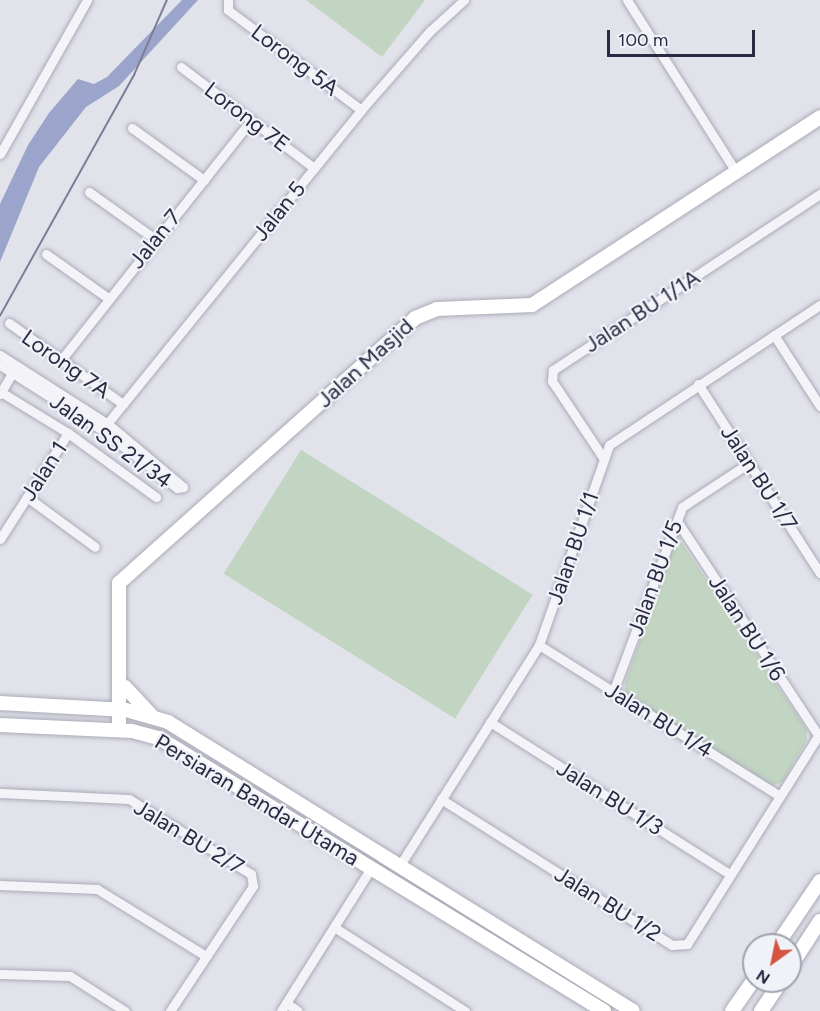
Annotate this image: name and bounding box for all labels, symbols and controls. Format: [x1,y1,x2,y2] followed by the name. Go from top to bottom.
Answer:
[610,18,758,56] scale bar
[246,19,344,101] street label: Lorong 5A
[618,29,668,51] text: 100 m
[199,76,295,158] street label: Lorong 7E
[247,176,311,246] street label: Jalan 5
[123,204,187,274] street label: Jalan 7
[579,264,705,358] street label: Jalan BU 1/1A
[311,313,419,413] street label: Jalan Masjid
[17,324,115,404] street label: Lorong 7A
[45,388,177,494] street label: Jalan SS 21/34
[715,420,803,536] street label: Jalan BU 1/7
[15,436,73,506] street label: Jalan 1
[541,488,605,608] street label: Jalan BU 1/1
[622,517,688,639] street label: Jalan BU 1/5
[703,570,791,686] street label: Jalan BU 1/6
[600,676,718,764] street label: Jalan BU 1/4
[150,728,364,872] street label: Persiaran Bandar Utama
[552,755,668,841] street label: Jalan BU 1/3
[129,794,249,880] street label: Jalan BU 2/7
[550,861,666,947] street label: Jalan BU 1/2
[742,933,802,993] north arrow
[753,966,773,988] text: N

